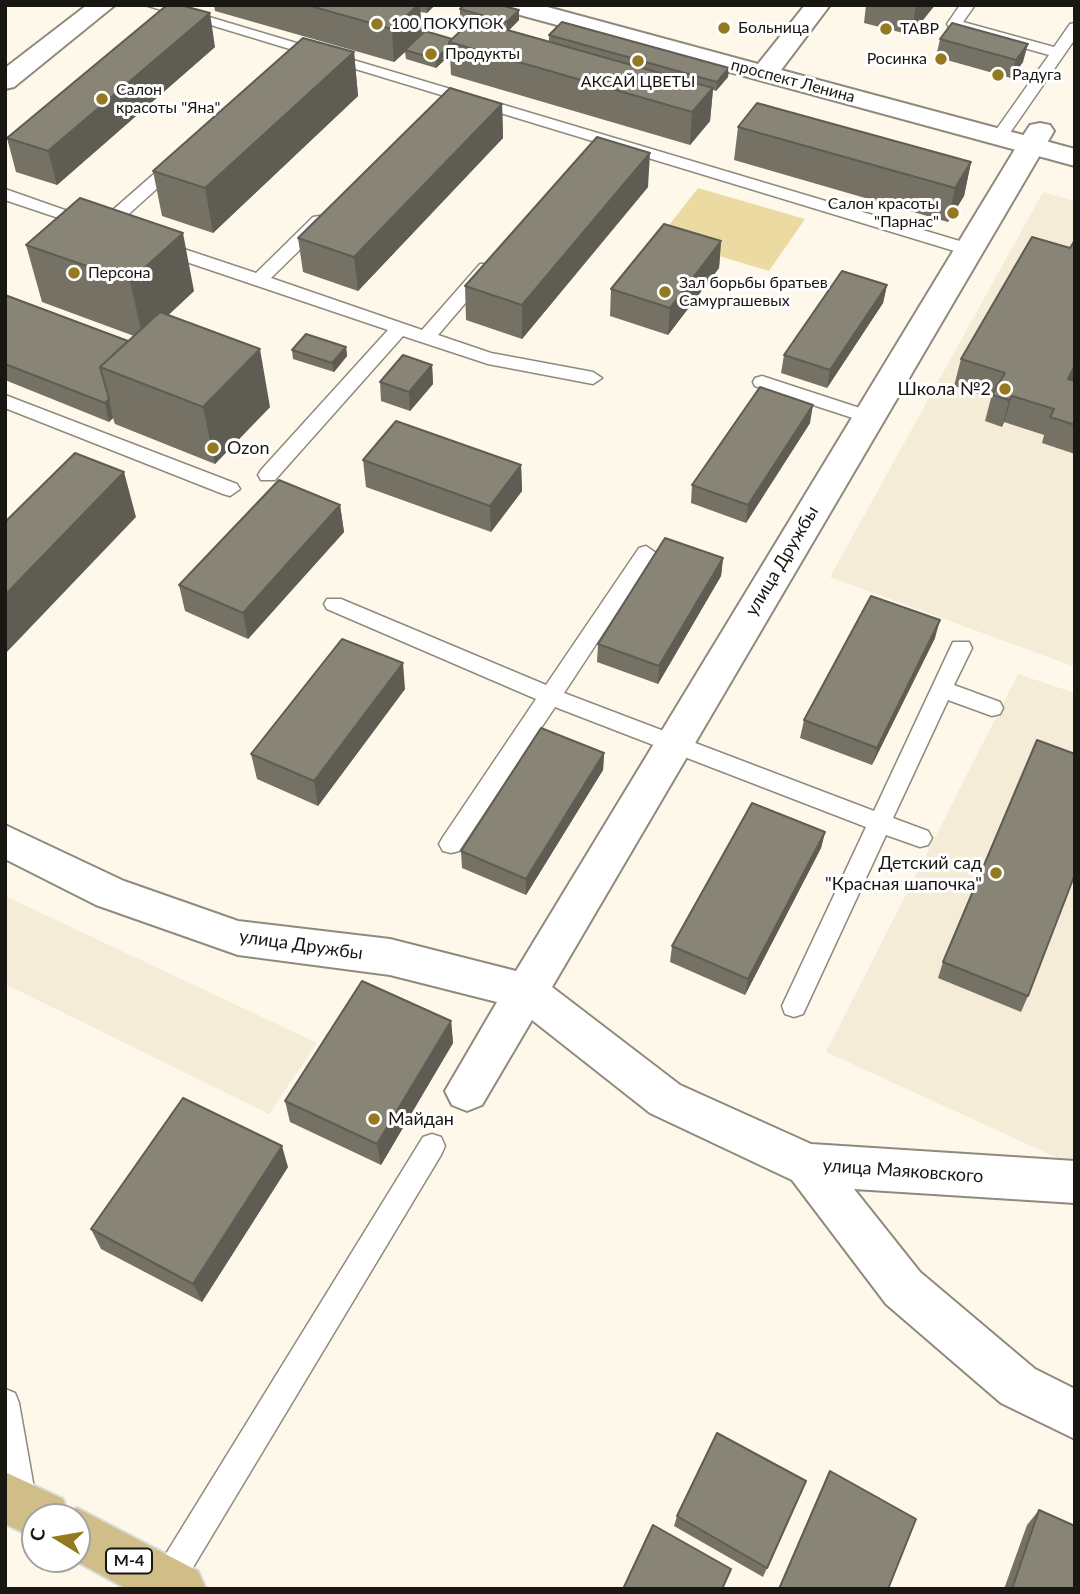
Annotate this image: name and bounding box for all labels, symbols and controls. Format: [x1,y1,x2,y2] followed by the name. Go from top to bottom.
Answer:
[391,14,504,34] place label: 100 ПОКУПОК
[369,16,385,32] marker: 100 ПОКУПОК
[738,18,810,38] place label: Больница
[900,19,939,39] place label: ТАВР
[716,20,732,36] marker: Больница
[878,21,894,37] marker: ТАВР
[445,44,520,64] place label: Продукты
[423,46,439,62] marker: Продукты
[867,49,927,69] place label: Росинка
[933,51,949,67] marker: Росинка
[630,53,646,69] marker: АКСАЙ ЦВЕТЫ
[729,55,857,107] street label: проспект Ленина
[1012,65,1062,85] place label: Радуга
[990,67,1006,83] marker: Радуга
[581,72,695,92] place label: АКСАЙ ЦВЕТЫ
[116,80,220,118] place label: Салон красоты "Яна"
[94,91,110,107] marker: Салон красоты "Яна"
[828,194,939,232] place label: Салон красоты "Парнас"
[945,205,961,221] marker: Салон красоты "Парнас"
[88,263,150,283] place label: Персона
[66,265,82,281] marker: Персона
[679,273,828,311] place label: Зал борьбы братьев Самургашевых
[657,284,673,300] marker: Зал борьбы братьев Самургашевых
[898,378,991,400] place label: Школа №2
[997,381,1013,397] marker: Школа №2
[227,437,269,459] place label: Ozon
[205,440,221,456] marker: Ozon
[741,502,823,620] street label: улица Дружбы
[825,852,982,894] place label: Детский сад "Красная шапочка"
[988,865,1004,881] marker: Детский сад "Красная шапочка"
[238,926,364,964] street label: улица Дружбы
[388,1108,454,1130] place label: Майдан
[366,1111,382,1127] marker: Майдан
[822,1155,984,1187] street label: улица Маяковского
[21,1503,91,1573] north arrow
[24,1526,49,1543] text: С
[106,1548,152,1574] road number: М-4

